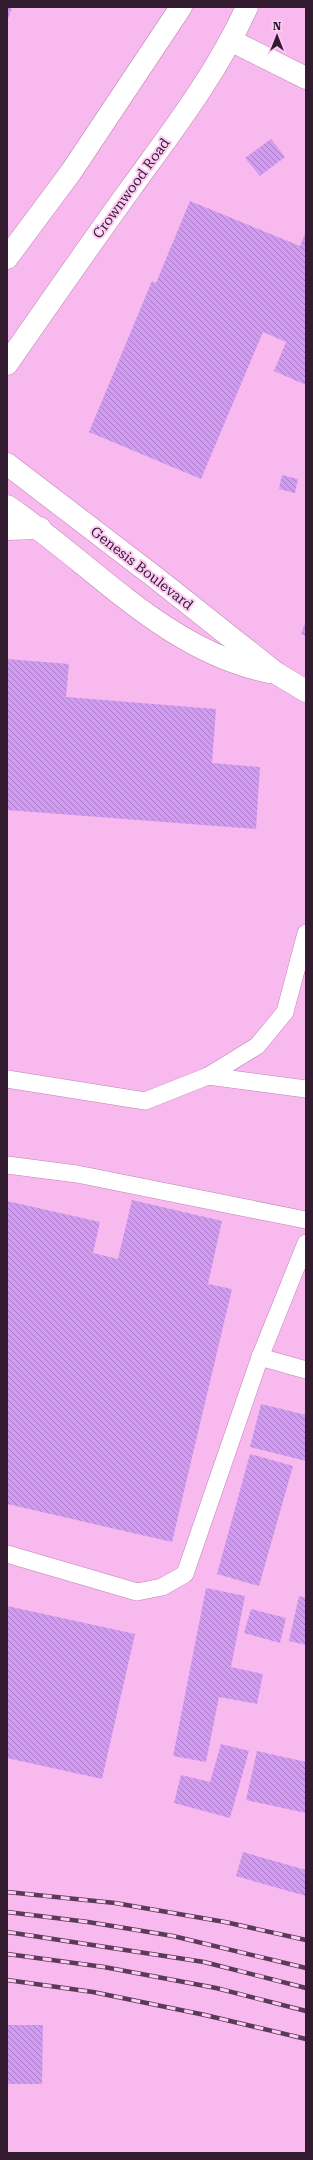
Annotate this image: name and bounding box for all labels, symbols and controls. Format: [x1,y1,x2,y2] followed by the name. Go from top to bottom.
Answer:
[257,16,297,56] north arrow
[273,20,282,33] text: N
[89,135,173,241] street label: Crownwood Road
[88,523,196,613] street label: Genesis Boulevard

